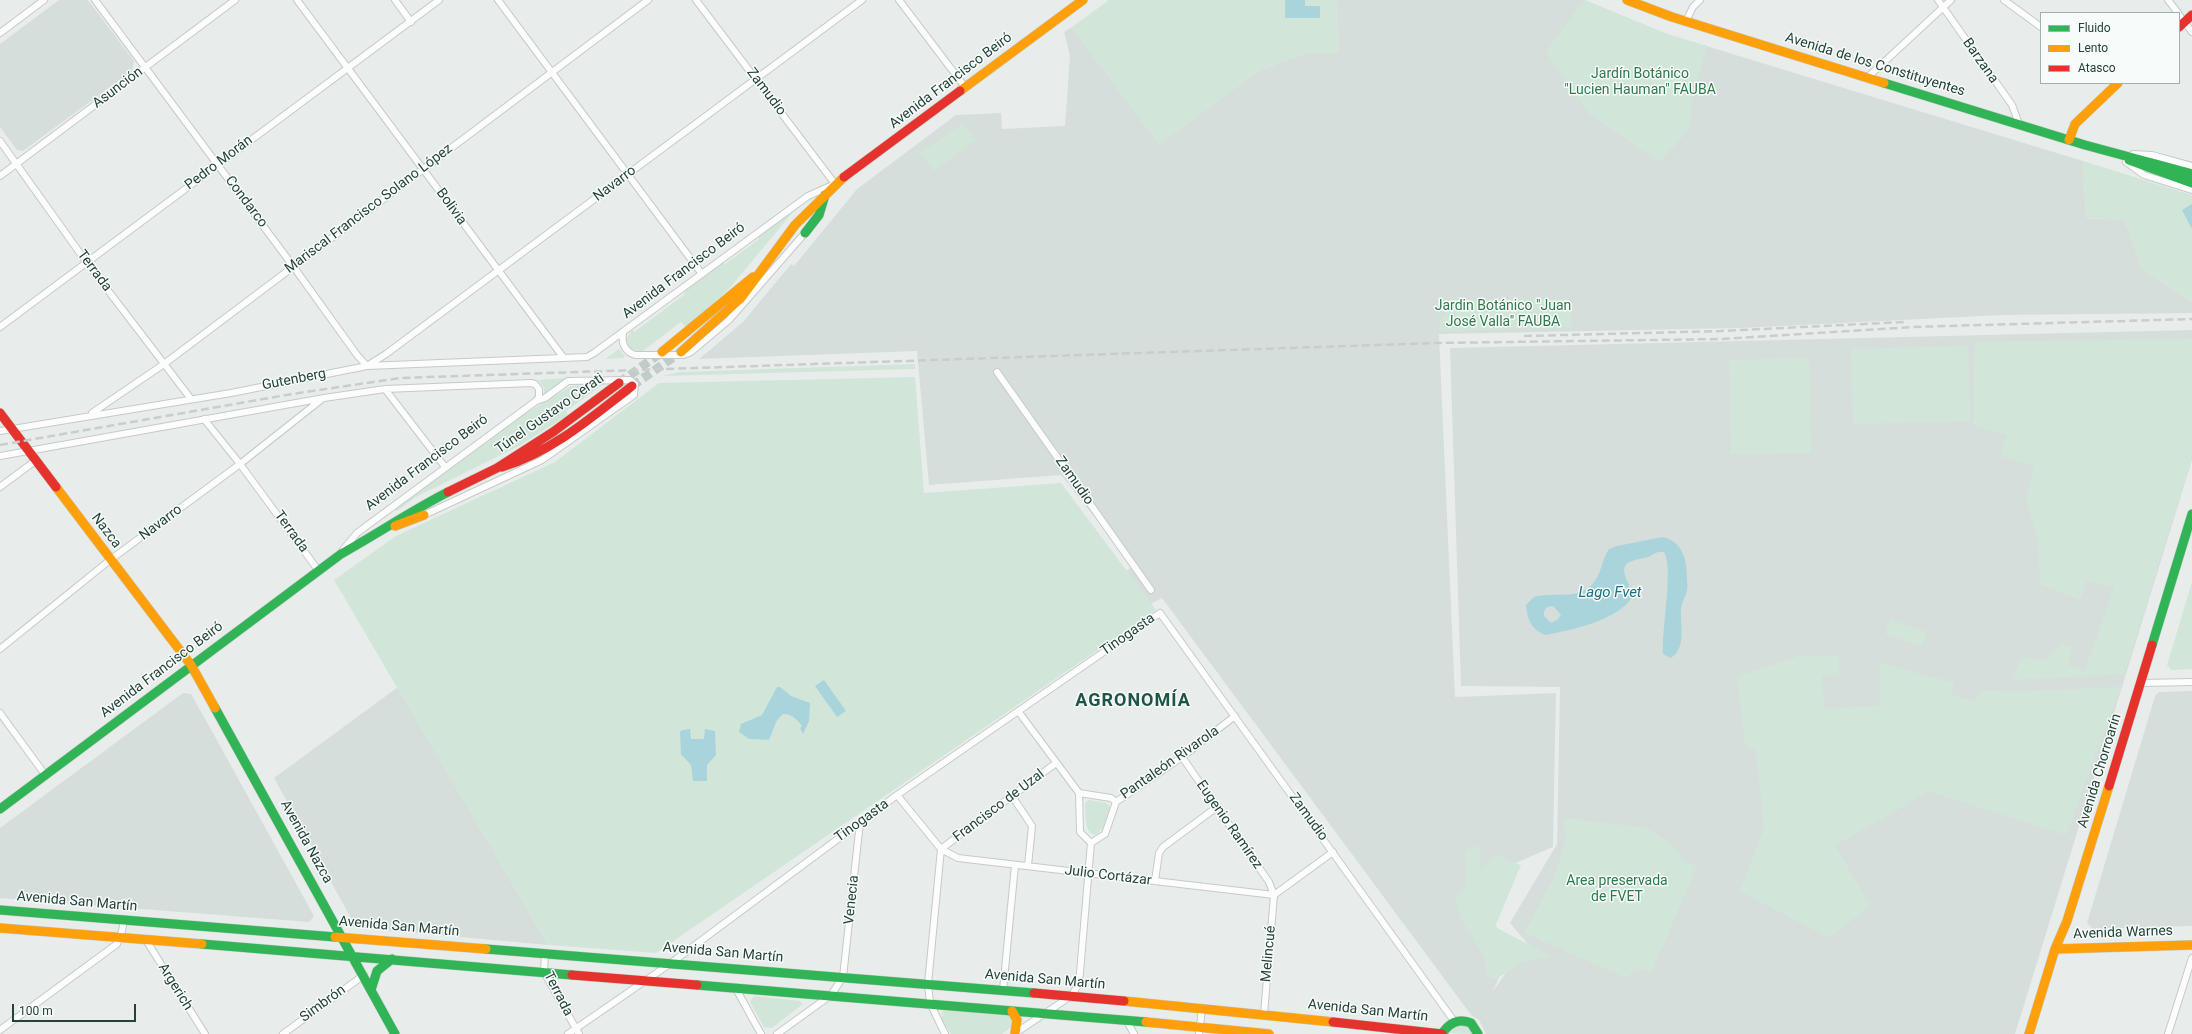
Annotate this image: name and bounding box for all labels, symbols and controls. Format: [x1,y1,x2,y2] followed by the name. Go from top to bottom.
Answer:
[2040,12,2180,84] legend
[2078,21,2111,35] text: Fluido
[886,29,1016,133] street label: Avenida Francisco Beiró
[1783,30,1967,100] street label: Avenida de los Constituyentes
[1958,35,2002,87] street label: Barzana
[2078,41,2108,55] text: Lento
[2078,61,2116,75] text: Atasco
[90,64,146,112] street label: Asunción
[743,65,789,119] street label: Zamudio
[1564,66,1716,98] park label: Jardín Botánico "Lucien Hauman" FAUBA
[182,132,256,194] street label: Pedro Morán
[282,140,456,278] street label: Mariscal Francisco Solano López
[590,163,640,205] street label: Navarro
[221,173,271,231] street label: Condarco
[432,185,470,229] street label: Bolivia
[619,219,749,323] street label: Avenida Francisco Beiró
[73,247,115,295] street label: Terrada
[1435,298,1571,330] park label: Jardin Botánico "Juan José Valla" FAUBA
[261,366,327,394] street label: Gutenberg
[492,370,608,458] street label: Túnel Gustavo Cerati
[362,411,492,515] street label: Avenida Francisco Beiró
[1051,454,1097,508] street label: Zamudio
[136,502,186,544] street label: Navarro
[270,508,312,556] street label: Terrada
[87,510,125,552] street label: Nazca
[1578,584,1642,602] water label: Lago Fvet
[1098,610,1158,660] street label: Tinogasta
[97,618,227,722] street label: Avenida Francisco Beiró
[1075,690,1191,712] district label: AGRONOMÍA
[2075,712,2125,830] street label: Avenida Chorroarín
[1118,723,1222,803] street label: Pantaleón Rivarola
[950,766,1048,846] street label: Francisco de Uzal
[1192,777,1266,873] street label: Eugenio Ramírez
[1285,790,1331,844] street label: Zamudio
[832,796,892,846] street label: Tinogasta
[276,798,336,886] street label: Avenida Nazca
[1064,862,1152,890] street label: Julio Cortázar
[1566,873,1668,906] park label: Area preservada de FVET
[841,874,863,926] street label: Venecia
[16,888,138,916] street label: Avenida San Martín
[338,913,460,941] street label: Avenida San Martín
[2073,923,2173,943] street label: Avenida Warnes
[1258,925,1280,983] street label: Melincué
[662,939,784,967] street label: Avenida San Martín
[154,960,196,1014] street label: Argerich
[984,966,1106,994] street label: Avenida San Martín
[540,969,576,1019] street label: Terrada
[297,982,349,1026] street label: Simbrón
[14,996,138,1022] scale bar
[1307,996,1429,1026] street label: Avenida San Martín
[19,1004,53,1018] text: 100 m

